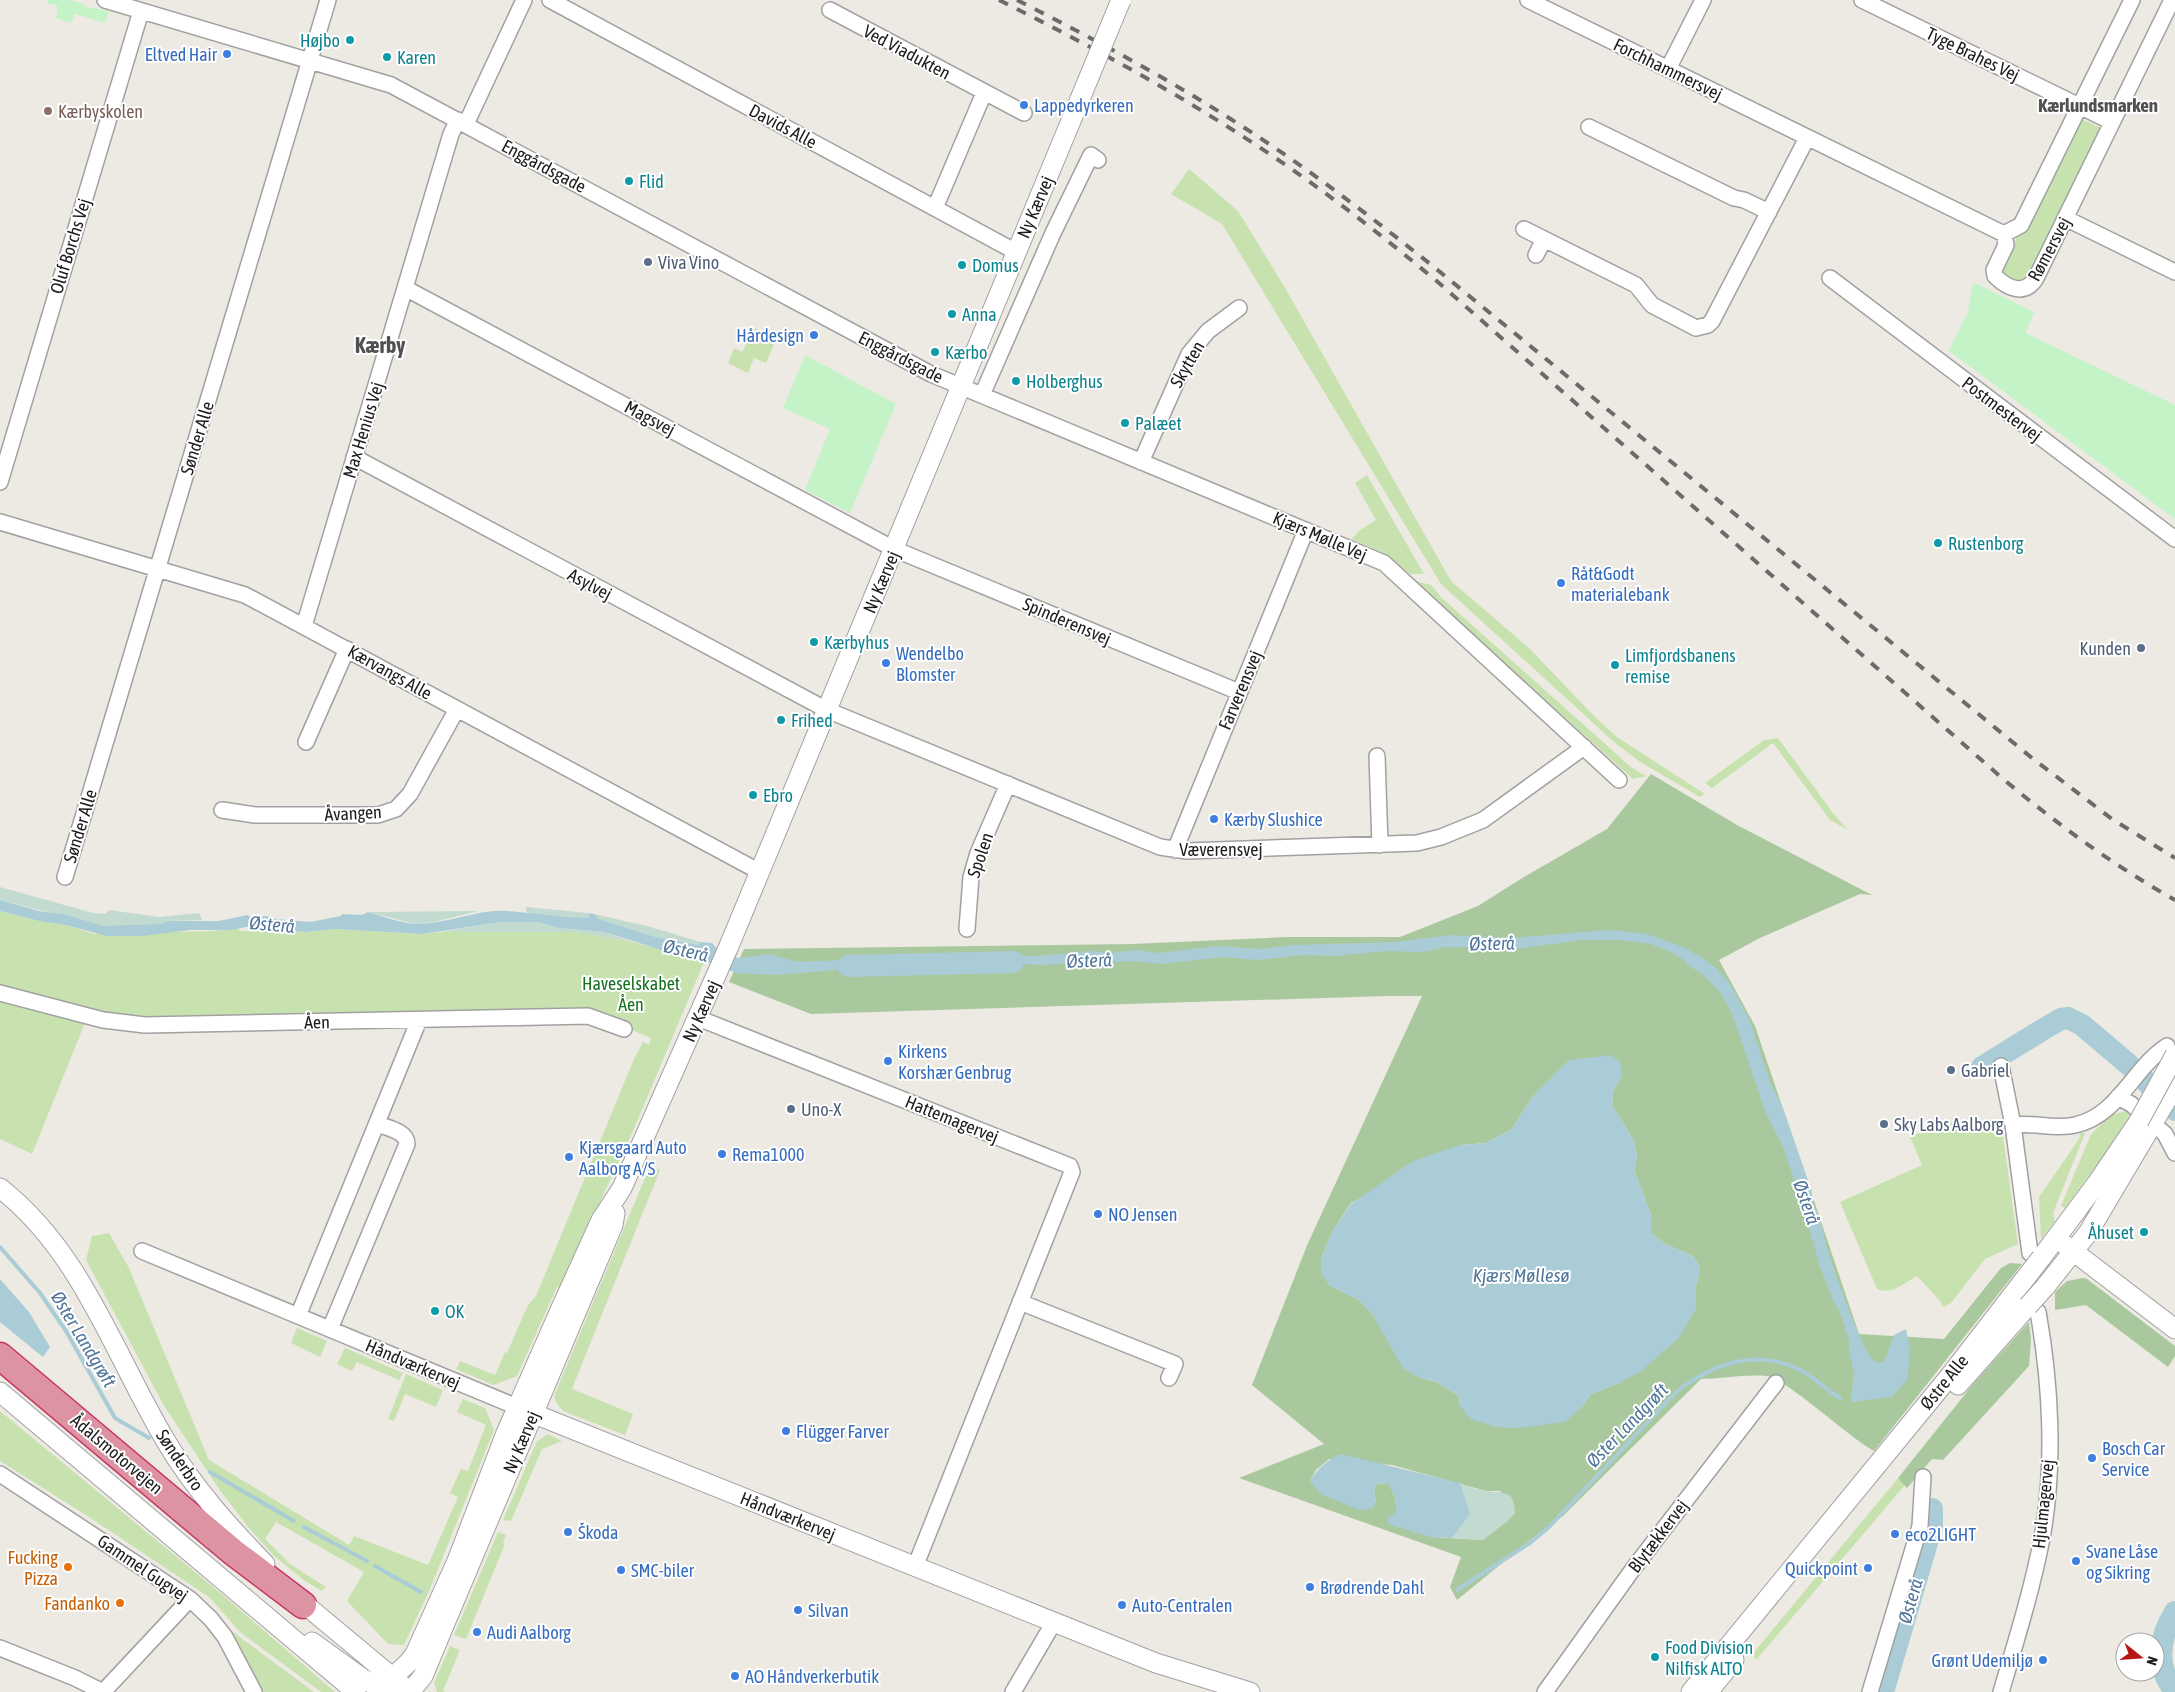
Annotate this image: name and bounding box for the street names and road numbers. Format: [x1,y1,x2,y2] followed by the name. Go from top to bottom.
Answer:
[860,20,954,84] street label: Ved Viadukten
[1923,22,2023,86] street label: Tyge Brahes Vej
[1610,34,1726,104] street label: Forchhammersvej
[746,99,820,153] street label: Davids Alle
[498,135,590,197] street label: Enggårdsgade
[1013,173,1057,241] street label: Ny Kærvej
[46,196,94,296] street label: Oluf Borchs Vej
[2023,213,2075,285] street label: Rømersvej
[855,327,947,387] street label: Enggårdsgade
[1165,337,1209,391] street label: Skytten
[1958,372,2046,446] street label: Postmestervej
[338,379,388,481] street label: Max Henius Vej
[621,396,679,440] street label: Magsvej
[176,399,218,477] street label: Sønder Alle
[1270,507,1370,565] street label: Kjærs Mølle Vej
[859,548,903,616] street label: Ny Kærvej
[564,564,616,604] street label: Asylvej
[1020,593,1114,649] street label: Spinderensvej
[344,640,436,704] street label: Kærvangs Alle
[1214,647,1266,733] street label: Farverensvej
[59,787,101,865] street label: Sønder Alle
[324,801,382,825] street label: Åvangen
[963,830,997,880] street label: Spolen
[1179,839,1263,860] street label: Væverensvej
[678,977,724,1045] street label: Ny Kærvej
[304,1011,330,1033] street label: Åen
[902,1091,1002,1147] street label: Hattemagervej
[362,1335,464,1393] street label: Håndværkervej
[1916,1350,1972,1414] street label: Østre Alle
[499,1408,543,1476] street label: Ny Kærvej
[67,1409,167,1499] street label: Ådalsmotorvejen
[152,1425,208,1495] street label: Sønderbro
[2028,1458,2058,1550] street label: Hjulmagervej
[737,1487,839,1545] street label: Håndværkervej
[1624,1495,1692,1577] street label: Blytækkervej
[94,1530,192,1606] street label: Gammel Gugvej

